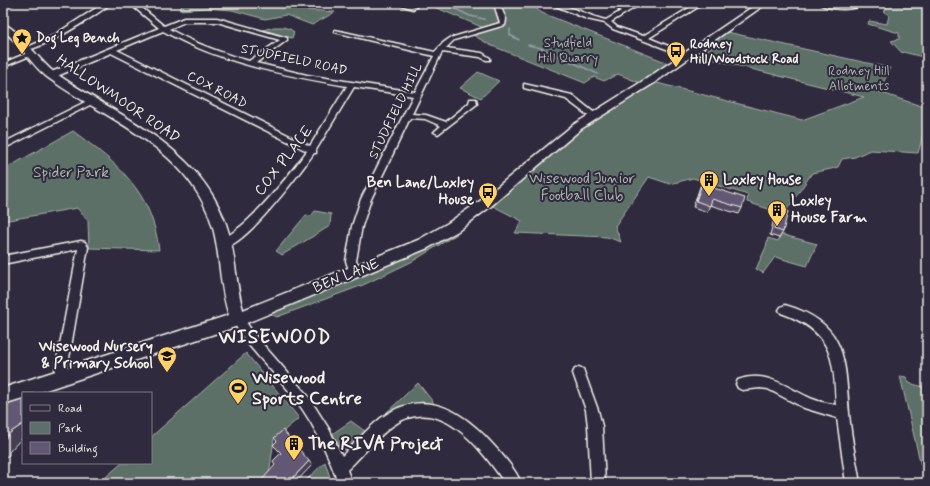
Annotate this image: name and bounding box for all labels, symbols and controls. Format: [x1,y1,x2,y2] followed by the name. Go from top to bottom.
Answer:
[11,27,33,55] place icon: Dog Leg Bench
[36,30,120,50] place label: Dog Leg Bench
[538,35,598,67] park label: Studfield Hill Quarry
[690,36,798,68] place label: Rodney Hill/Woodstock Road
[239,40,349,80] street label: STUDFIELD ROAD
[665,40,687,68] bus stop icon: Rodney Hill/Woodstock Road
[52,50,184,148] street label: HALLOWMOOR ROAD
[365,60,427,162] street label: STUDFIELD HILL
[828,63,890,95] park label: Rodney Hill Allotments
[184,68,250,112] street label: COX ROAD
[250,121,318,200] street label: COX PLACE
[33,163,109,183] park label: Spider Park
[529,169,635,206] park label: Wisewood Junior Football Club
[698,169,720,197] building icon: Loxley House
[723,170,802,190] place label: Loxley House
[367,173,474,210] place label: Ben Lane/Loxley House
[477,181,499,209] bus stop icon: Ben Lane/Loxley House
[791,191,867,228] place label: Loxley House Farm
[766,199,788,227] building icon: Loxley House Farm
[310,254,382,298] street label: BEN LANE
[218,325,331,350] district label: WISEWOOD
[38,337,153,374] place label: Wisewood Nursery & Primary School
[156,345,178,373] school or university icon: Wisewood Nursery & Primary School
[251,366,362,411] place label: Wisewood Sports Centre
[227,377,249,405] sports icon: Wisewood Sports Centre
[22,392,152,464] legend
[58,401,82,417] text: Road
[58,421,82,437] text: Park
[308,432,444,456] place label: The RIVA Project
[283,433,305,461] building icon: The RIVA Project
[58,441,98,458] text: Building

